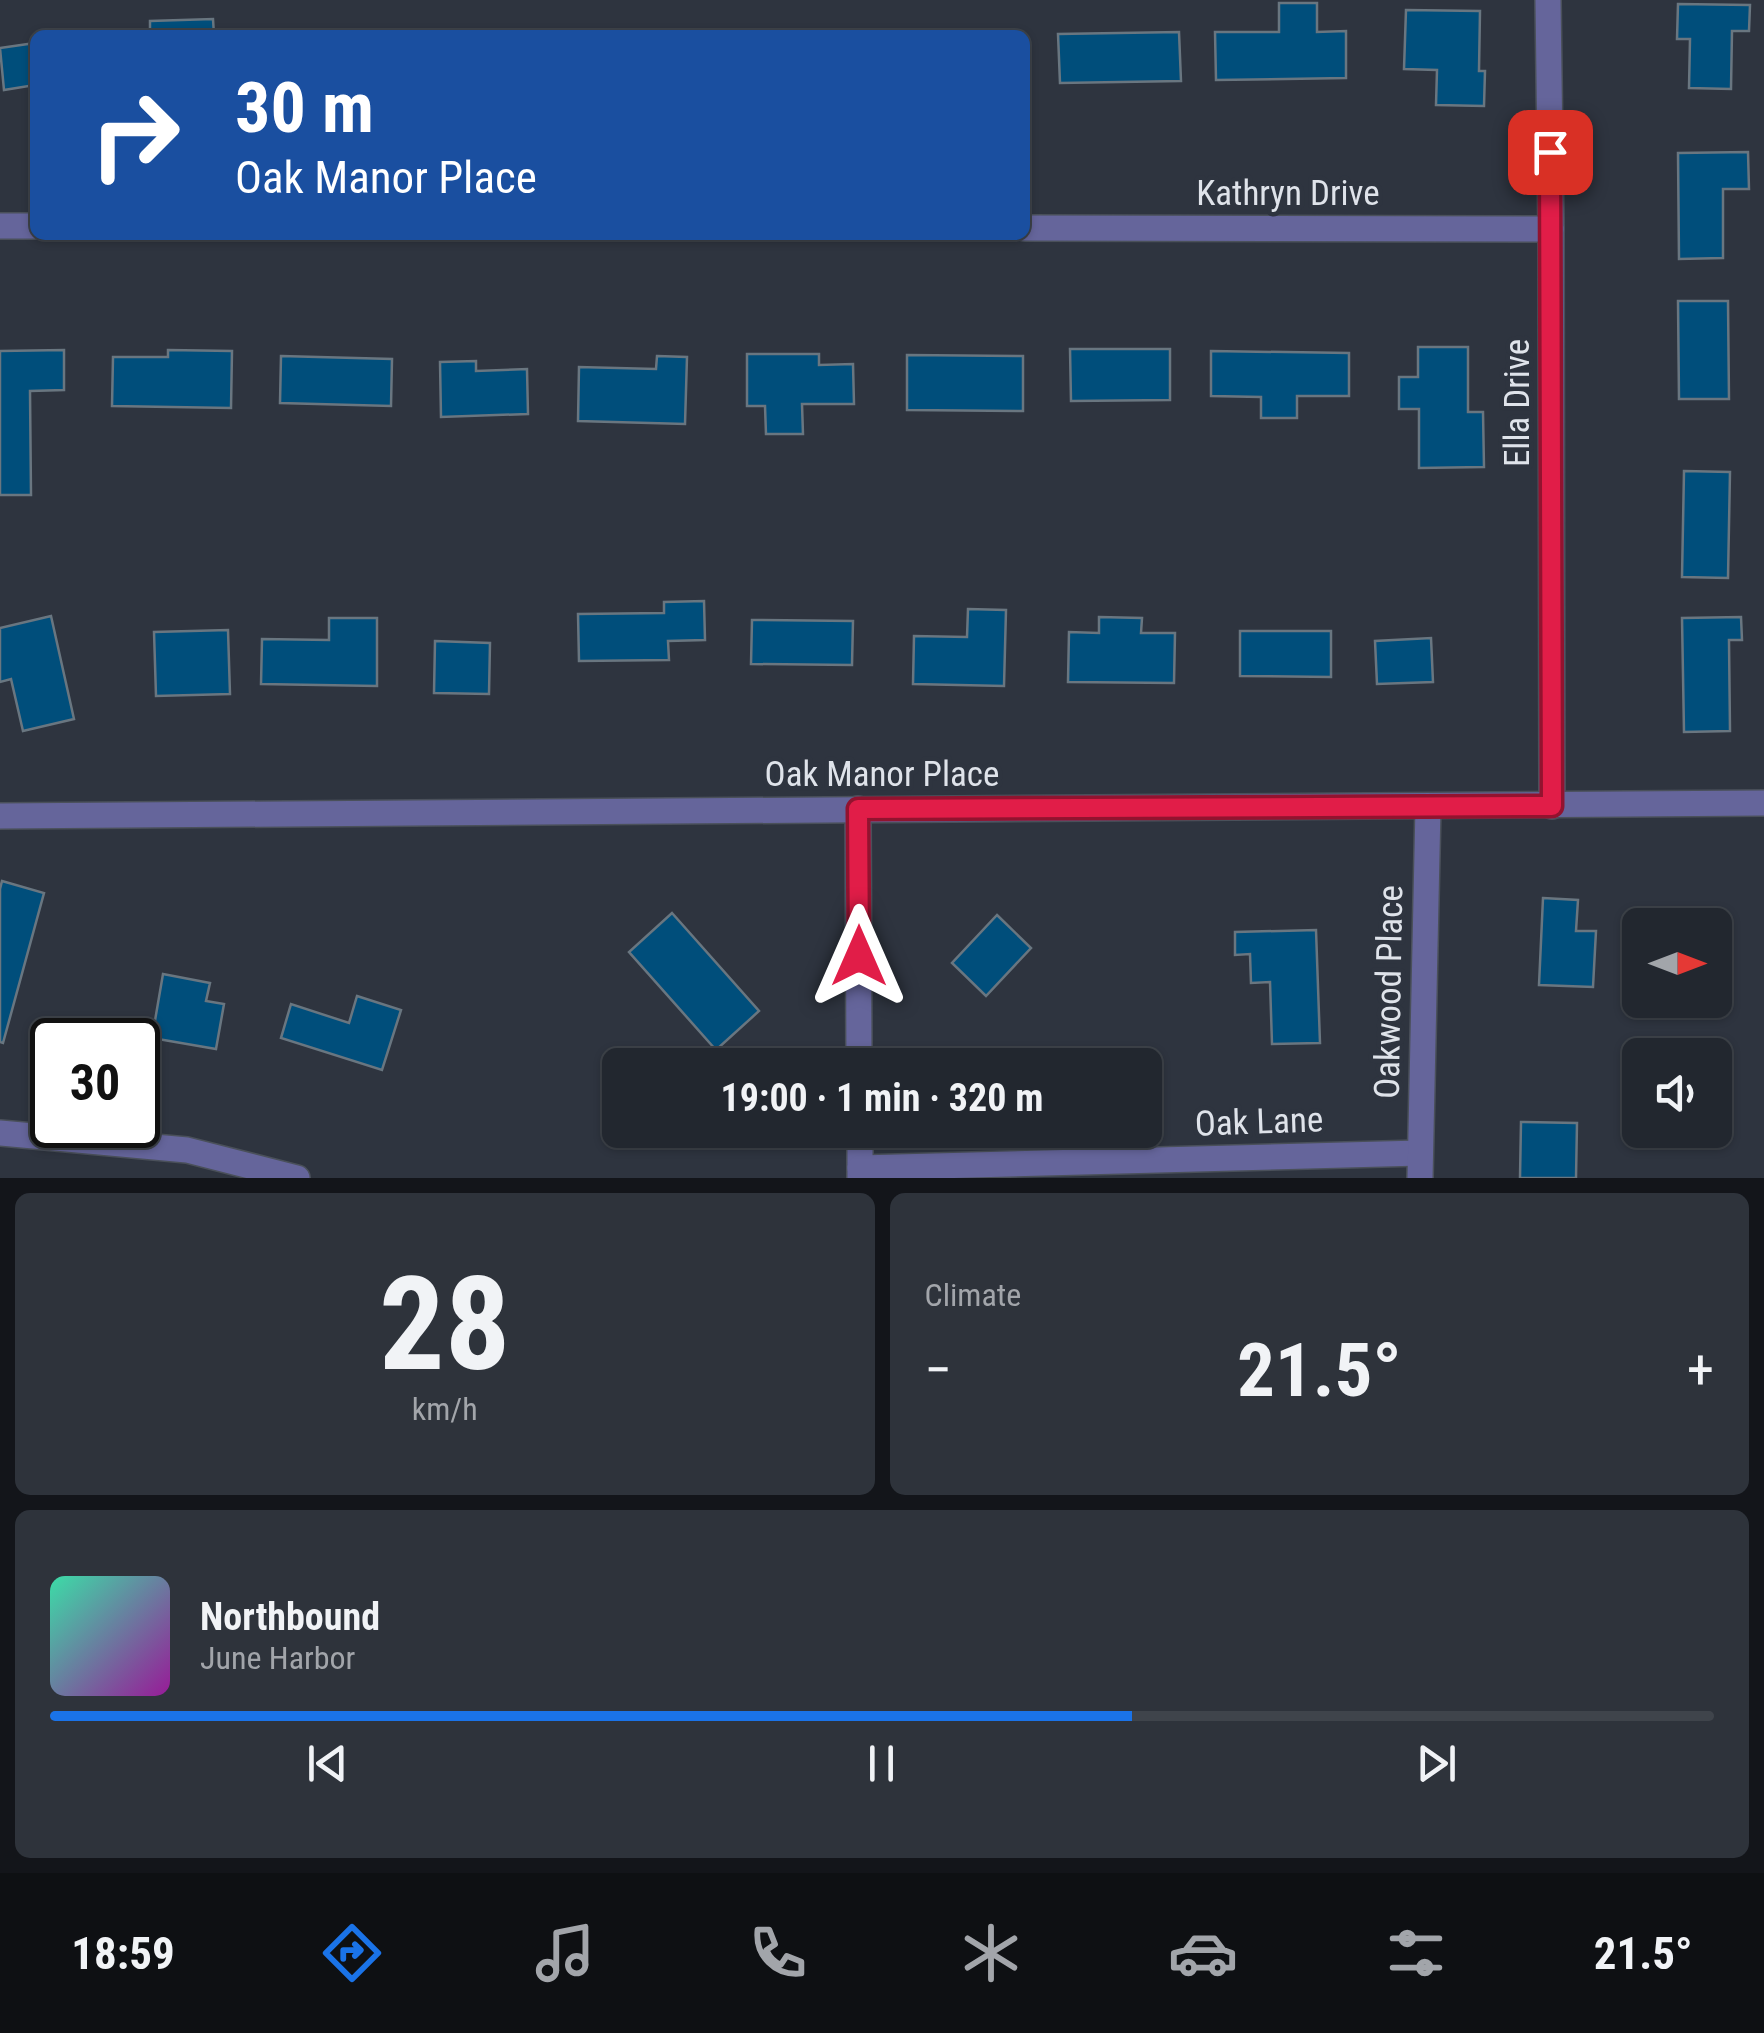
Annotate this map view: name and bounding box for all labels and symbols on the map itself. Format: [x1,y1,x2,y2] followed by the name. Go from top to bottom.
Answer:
[1508,110,1593,195] pin
[1196,173,1380,214] street label: Kathryn Drive
[1497,339,1538,467] street label: Ella Drive
[765,754,999,795] street label: Oak Manor Place
[1367,885,1411,1099] street label: Oakwood Place
[807,904,911,1008] position arrow
[1622,908,1732,1018] north arrow
[30,1018,160,1148] speed limit sign: 30
[1194,1099,1324,1145] street label: Oak Lane

